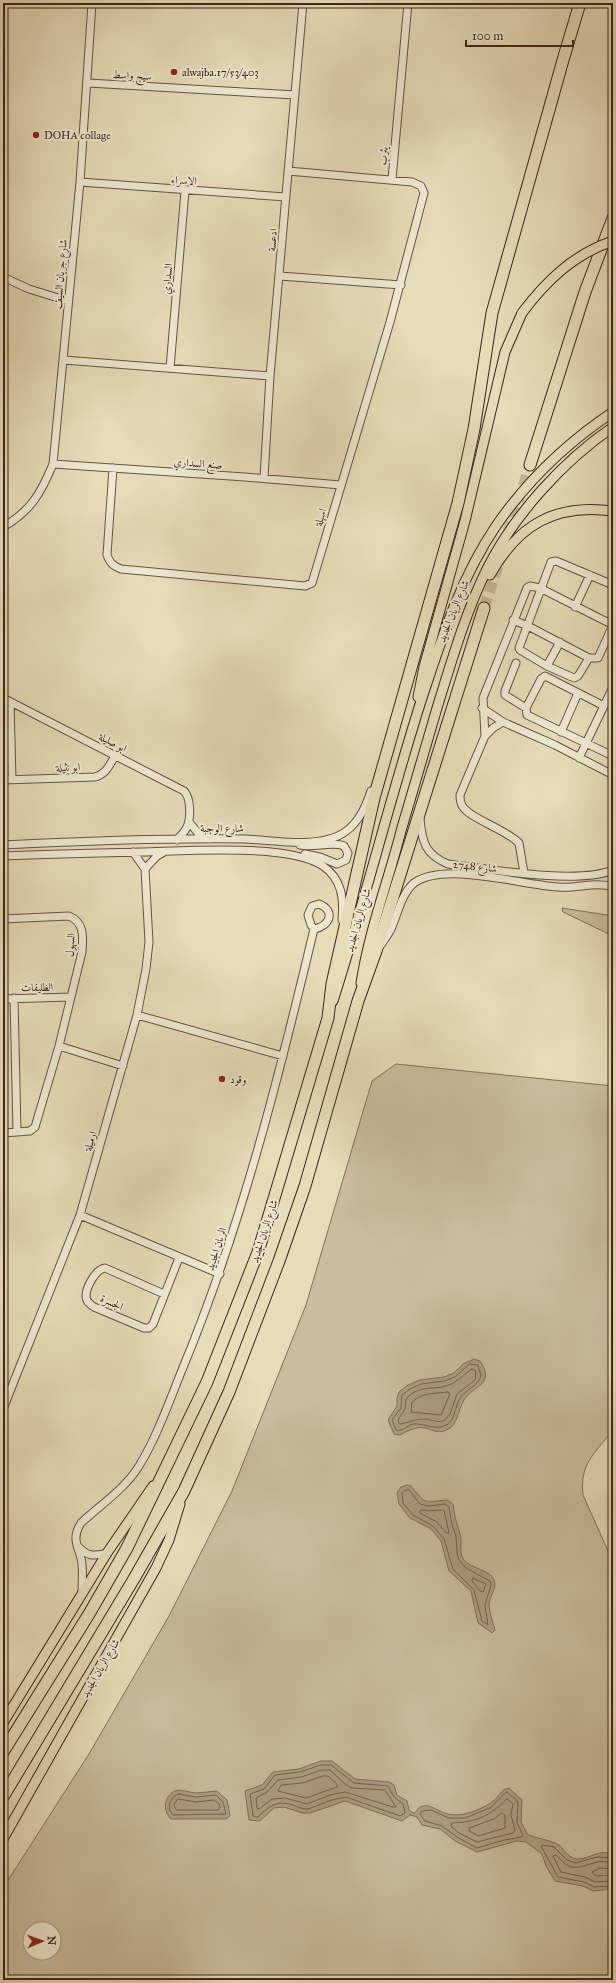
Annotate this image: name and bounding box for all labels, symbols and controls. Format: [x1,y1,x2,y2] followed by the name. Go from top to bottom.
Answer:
[466,22,573,48] scale bar
[472,29,503,43] text: 100 m
[182,66,259,79] place label: alwajba.17/53/403
[169,67,179,77] marker: alwajba.17/53/403
[112,68,152,87] street label: سيج واسط
[44,129,111,142] place label: DOHA collage
[31,130,41,140] marker: DOHA collage
[376,145,391,166] street label: يثرب
[171,173,197,189] street label: الاسراء
[265,228,280,252] street label: ادعسة
[51,239,73,310] street label: شارع جريان السيف
[160,263,177,295] street label: السداري
[173,455,223,475] street label: صنع السداري
[311,507,330,529] street label: اسهلة
[435,578,475,645] street label: شارع الريان الجديد
[96,729,129,755] street label: ابو صليلة
[55,761,80,774] street label: ابو نثيلة
[200,822,244,838] street label: شارع الوجبة
[452,858,498,878] street label: شارع 2748
[343,887,377,954] street label: شارع الريان الجديد
[63,933,79,958] street label: السهول
[21,981,53,994] street label: الظليفات
[230,1073,246,1086] place label: وقود
[217,1074,227,1084] marker: وقود
[81,1130,100,1154] street label: ارميلة
[248,1198,284,1265] street label: شارع الريان الجديد
[203,1226,229,1272] street label: الريان الجديد
[98,1292,125,1314] street label: الجسرة
[78,1637,125,1701] street label: شارع الريان الجديد
[22,1921,62,1961] north arrow
[45,1936,58,1946] text: N

